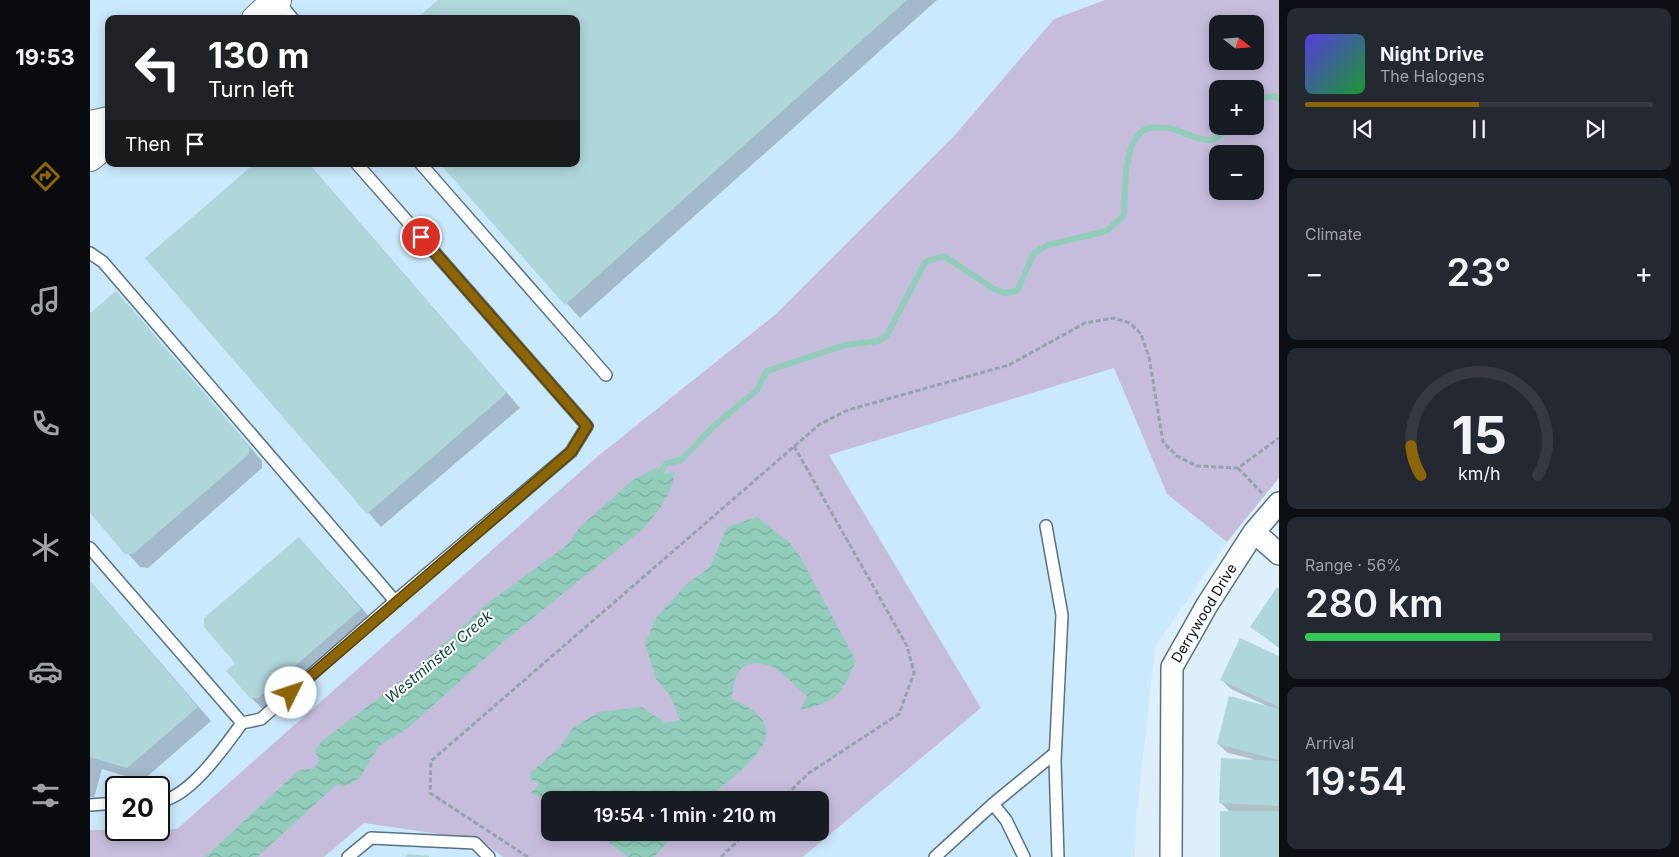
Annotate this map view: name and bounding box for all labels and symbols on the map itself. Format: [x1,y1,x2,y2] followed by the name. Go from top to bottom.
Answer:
[1209,15,1264,70] north arrow
[400,216,442,258] pin
[1167,560,1240,665] street label: Derrywood Drive
[381,606,497,707] water label: Westminster Creek
[264,666,316,718] position arrow
[105,776,170,841] speed limit sign: 20

